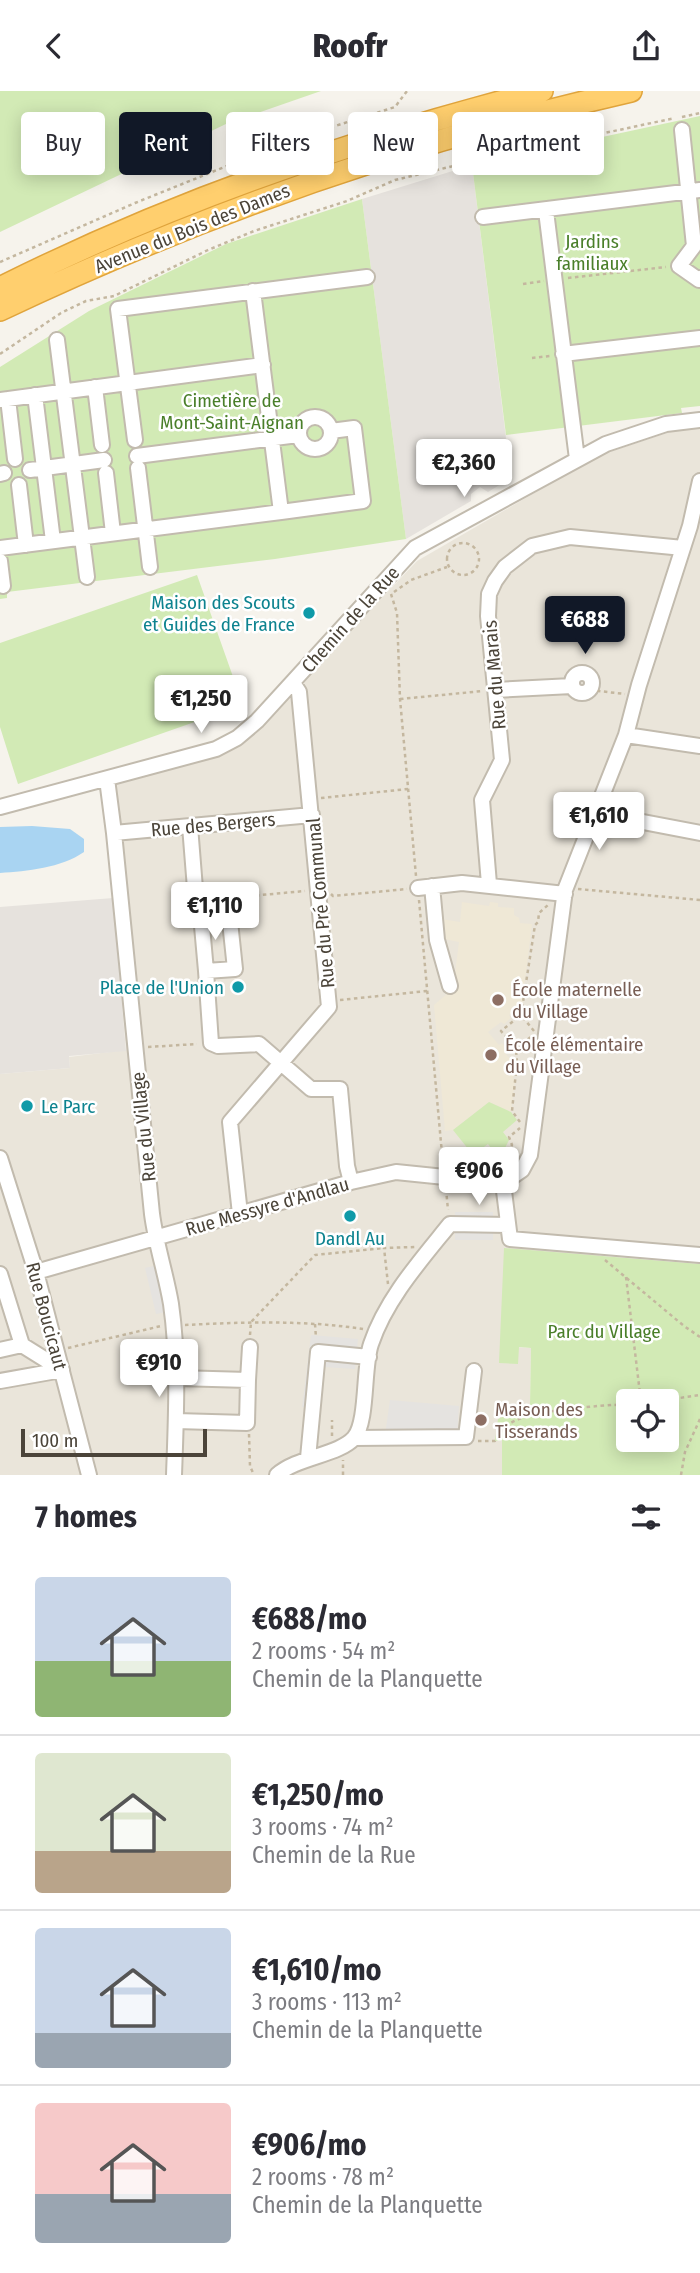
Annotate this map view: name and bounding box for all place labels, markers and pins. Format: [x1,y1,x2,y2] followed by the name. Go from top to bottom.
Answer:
[407,439,521,499] pin: €2,360
[143,591,295,636] place label: Maison des Scouts et Guides de France
[544,596,626,656] pin: €688
[301,605,317,621] marker: Maison des Scouts et Guides de France
[144,675,258,735] pin: €1,250
[542,793,656,852] pin: €1,610
[158,883,272,942] pin: €1,110
[100,976,224,999] place label: Place de l'Union
[512,978,642,1023] place label: École maternelle du Village
[230,979,246,995] marker: Place de l'Union
[490,992,506,1008] marker: École maternelle du Village
[505,1033,643,1078] place label: École élémentaire du Village
[483,1047,499,1063] marker: École élémentaire du Village
[41,1095,95,1118] place label: Le Parc
[19,1098,35,1114] marker: Le Parc
[438,1147,520,1207] pin: €906
[342,1208,358,1224] marker: Dandl Au
[315,1227,385,1250] place label: Dandl Au
[118,1339,200,1399] pin: €910
[495,1398,583,1443] place label: Maison des Tisserands
[473,1412,489,1428] marker: Maison des Tisserands

